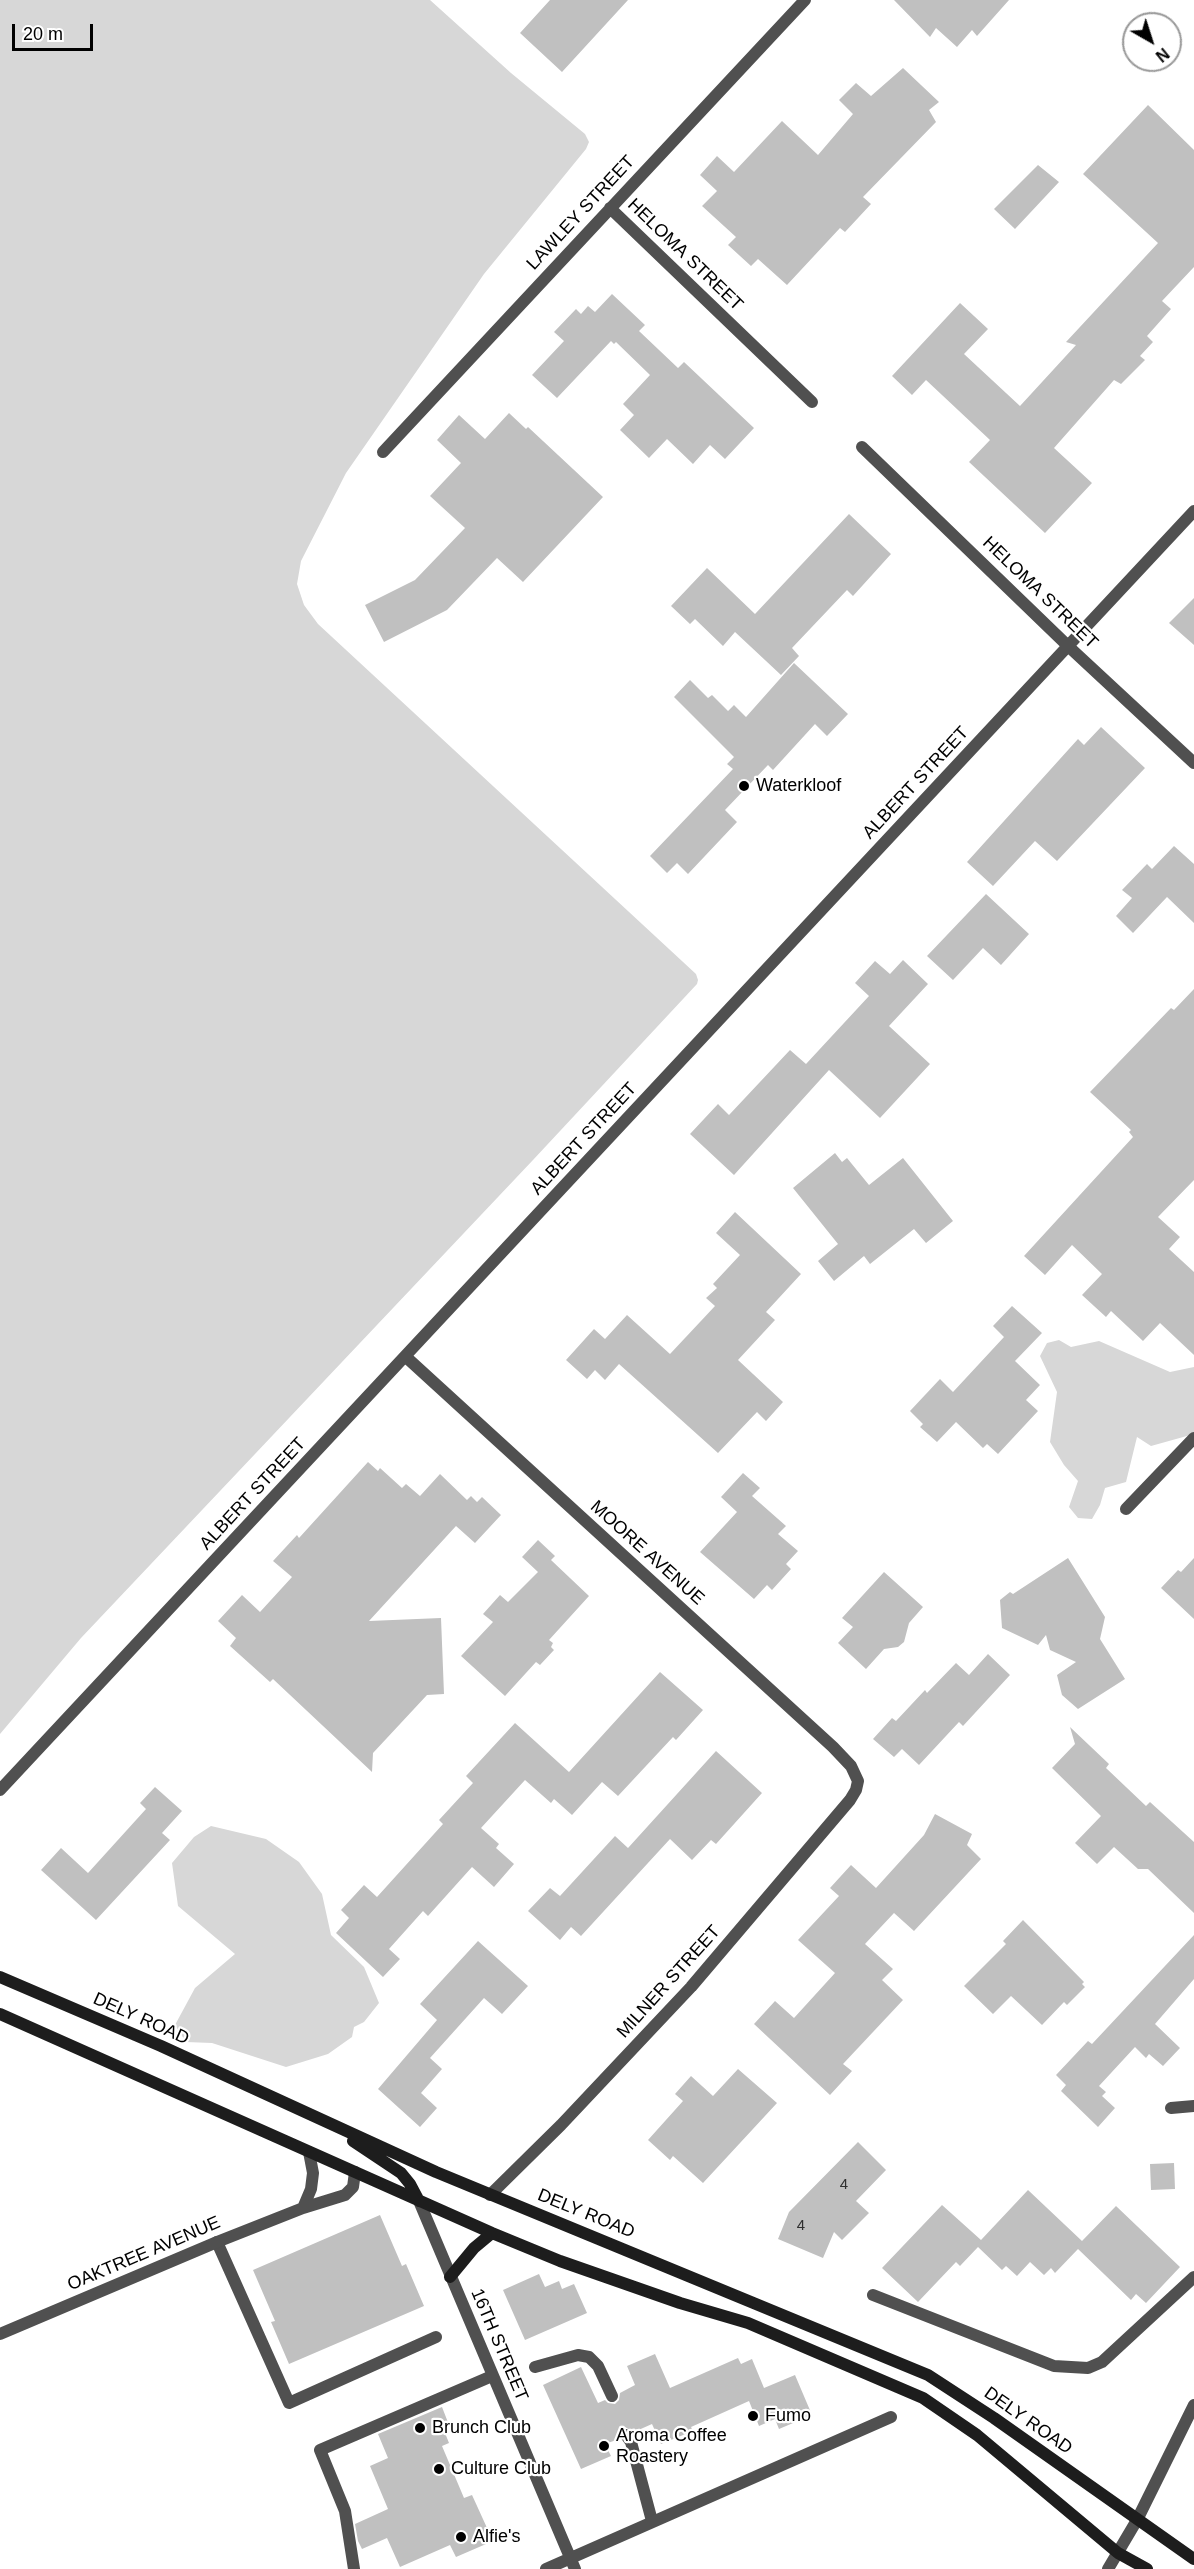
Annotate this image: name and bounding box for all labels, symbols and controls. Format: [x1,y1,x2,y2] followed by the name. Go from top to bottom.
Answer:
[15,12,96,50] scale bar
[1122,12,1182,72] north arrow
[23,24,63,44] text: 20 m
[1153,45,1172,65] text: N
[523,151,639,275] street label: LAWLEY STREET
[623,194,747,316] street label: HELOMA STREET
[978,532,1102,654] street label: HELOMA STREET
[858,722,974,844] street label: ALBERT STREET
[756,775,841,797] place label: Waterkloof
[737,779,751,793] marker: Waterkloof
[526,1078,642,1200] street label: ALBERT STREET
[195,1433,311,1555] street label: ALBERT STREET
[586,1496,708,1610] street label: MOORE AVENUE
[613,1921,725,2043] street label: MILNER STREET
[90,1988,192,2050] street label: DELY ROAD
[840,2176,848,2194] house number: 4
[534,2185,638,2243] street label: DELY ROAD
[64,2212,224,2296] street label: OAKTREE AVENUE
[797,2217,805,2235] house number: 4
[466,2286,532,2404] street label: 16TH STREET
[980,2383,1076,2459] street label: DELY ROAD
[765,2405,811,2427] place label: Fumo
[746,2409,760,2423] marker: Fumo
[432,2417,531,2439] place label: Brunch Club
[413,2421,427,2435] marker: Brunch Club
[616,2425,727,2468] place label: Aroma Coffee Roastery
[597,2439,611,2453] marker: Aroma Coffee Roastery
[451,2458,551,2480] place label: Culture Club
[432,2462,446,2476] marker: Culture Club
[473,2526,520,2548] place label: Alfie's
[454,2530,468,2544] marker: Alfie's

